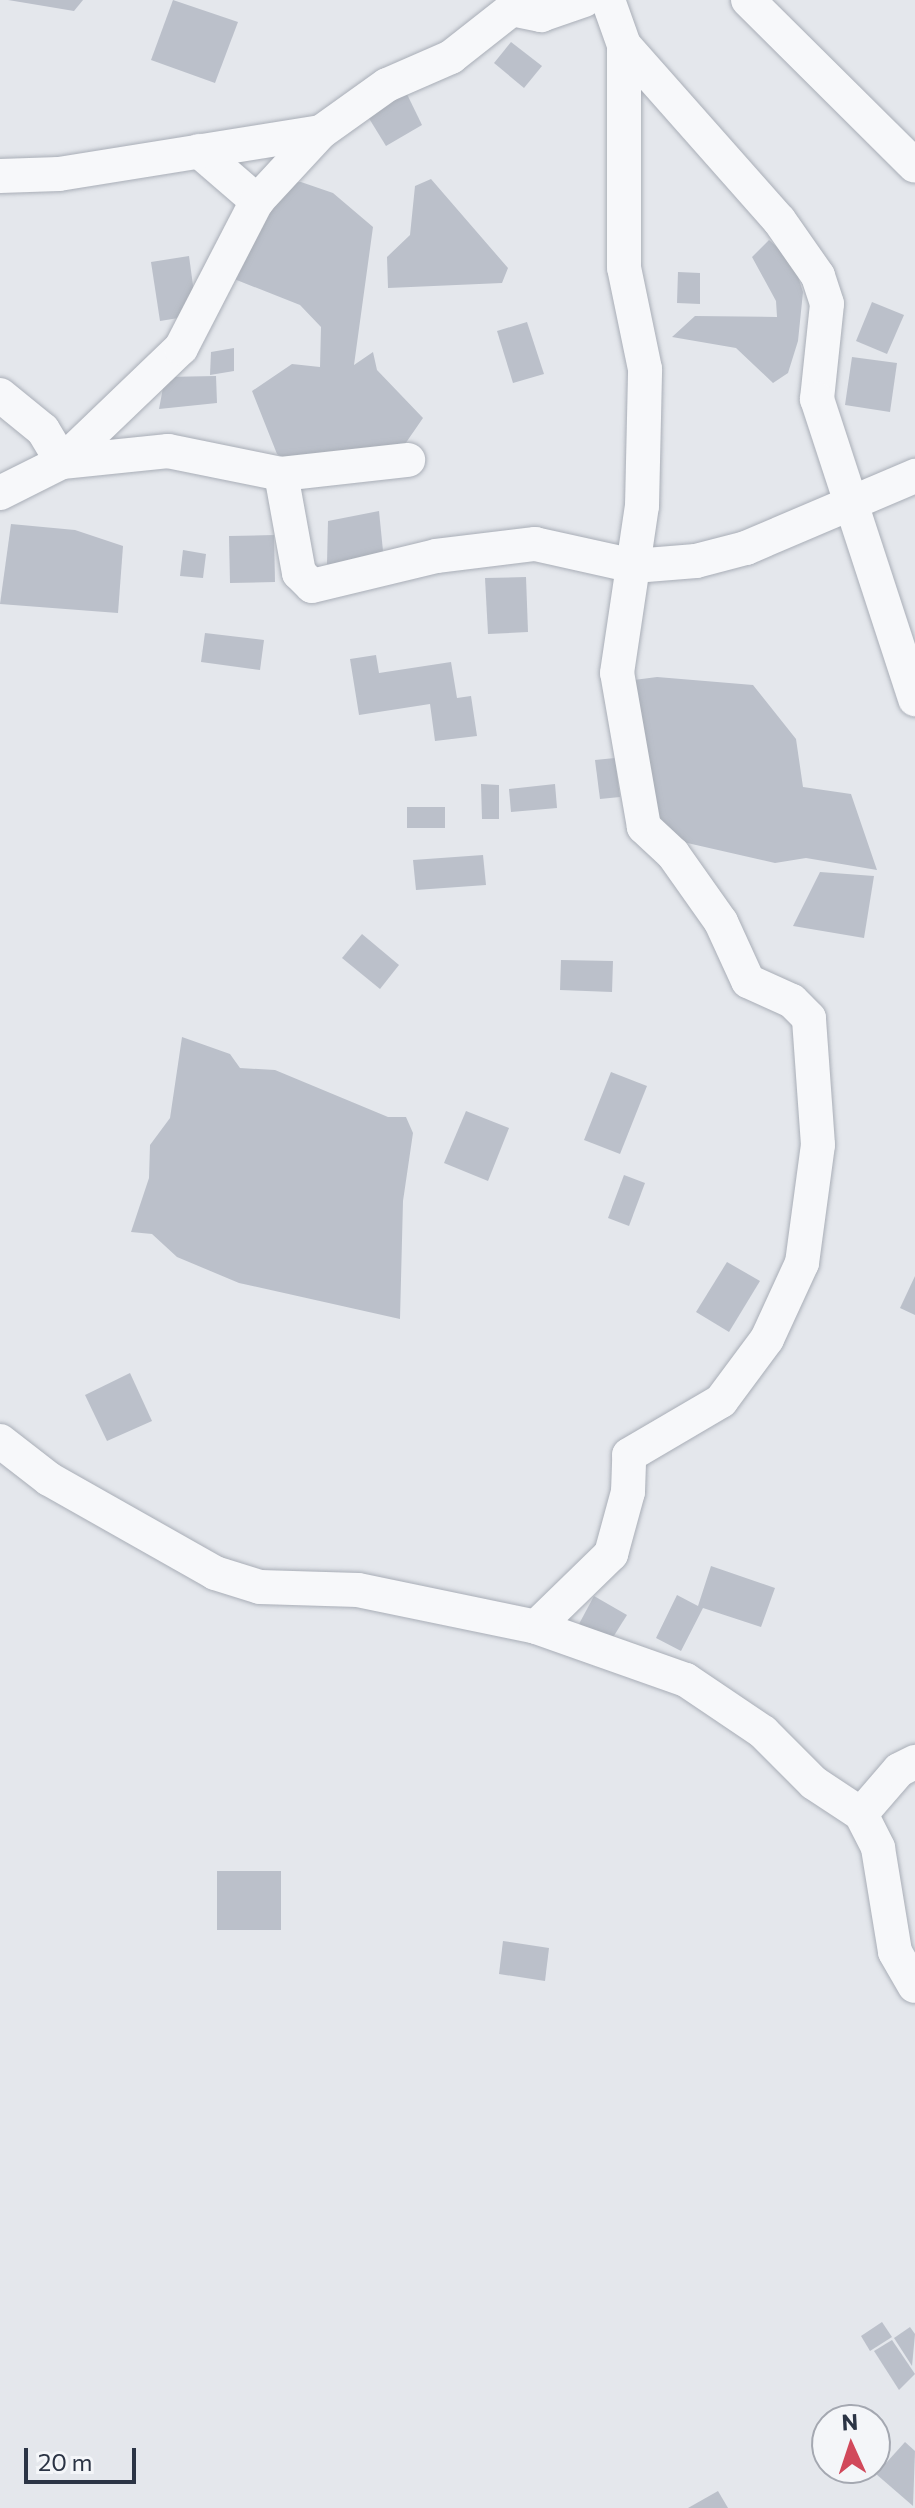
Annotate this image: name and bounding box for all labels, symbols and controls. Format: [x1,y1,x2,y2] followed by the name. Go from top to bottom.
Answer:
[811,2404,891,2484] north arrow
[841,2408,859,2435] text: N
[28,2432,140,2482] scale bar
[38,2447,92,2476] text: 20 m

